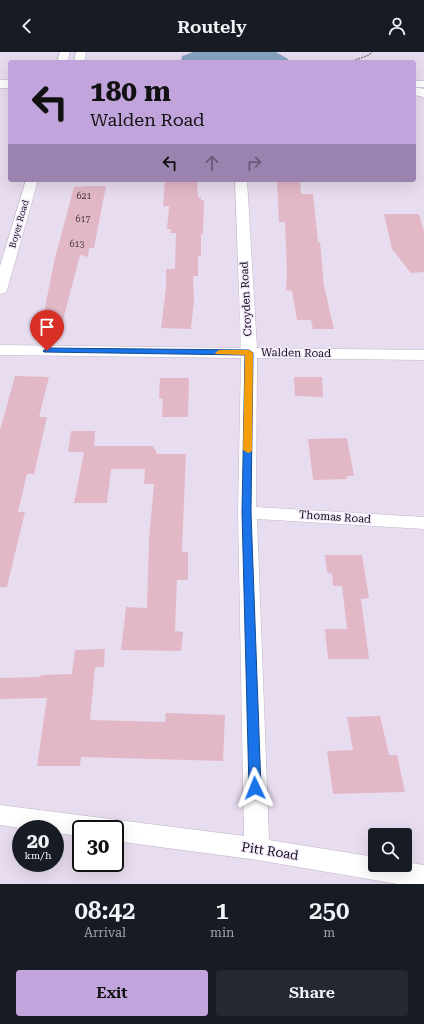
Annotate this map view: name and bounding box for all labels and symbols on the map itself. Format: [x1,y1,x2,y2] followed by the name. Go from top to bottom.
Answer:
[76,191,92,201] house number: 621
[7,199,31,249] street label: Boyer Road
[75,214,91,224] house number: 617
[69,239,85,249] house number: 613
[238,261,254,337] street label: Croyden Road
[30,310,64,351] pin
[261,346,331,360] street label: Walden Road
[299,508,371,526] street label: Thomas Road
[234,767,276,809] position arrow
[72,820,124,872] speed limit sign: 30
[240,839,300,863] street label: Pitt Road

